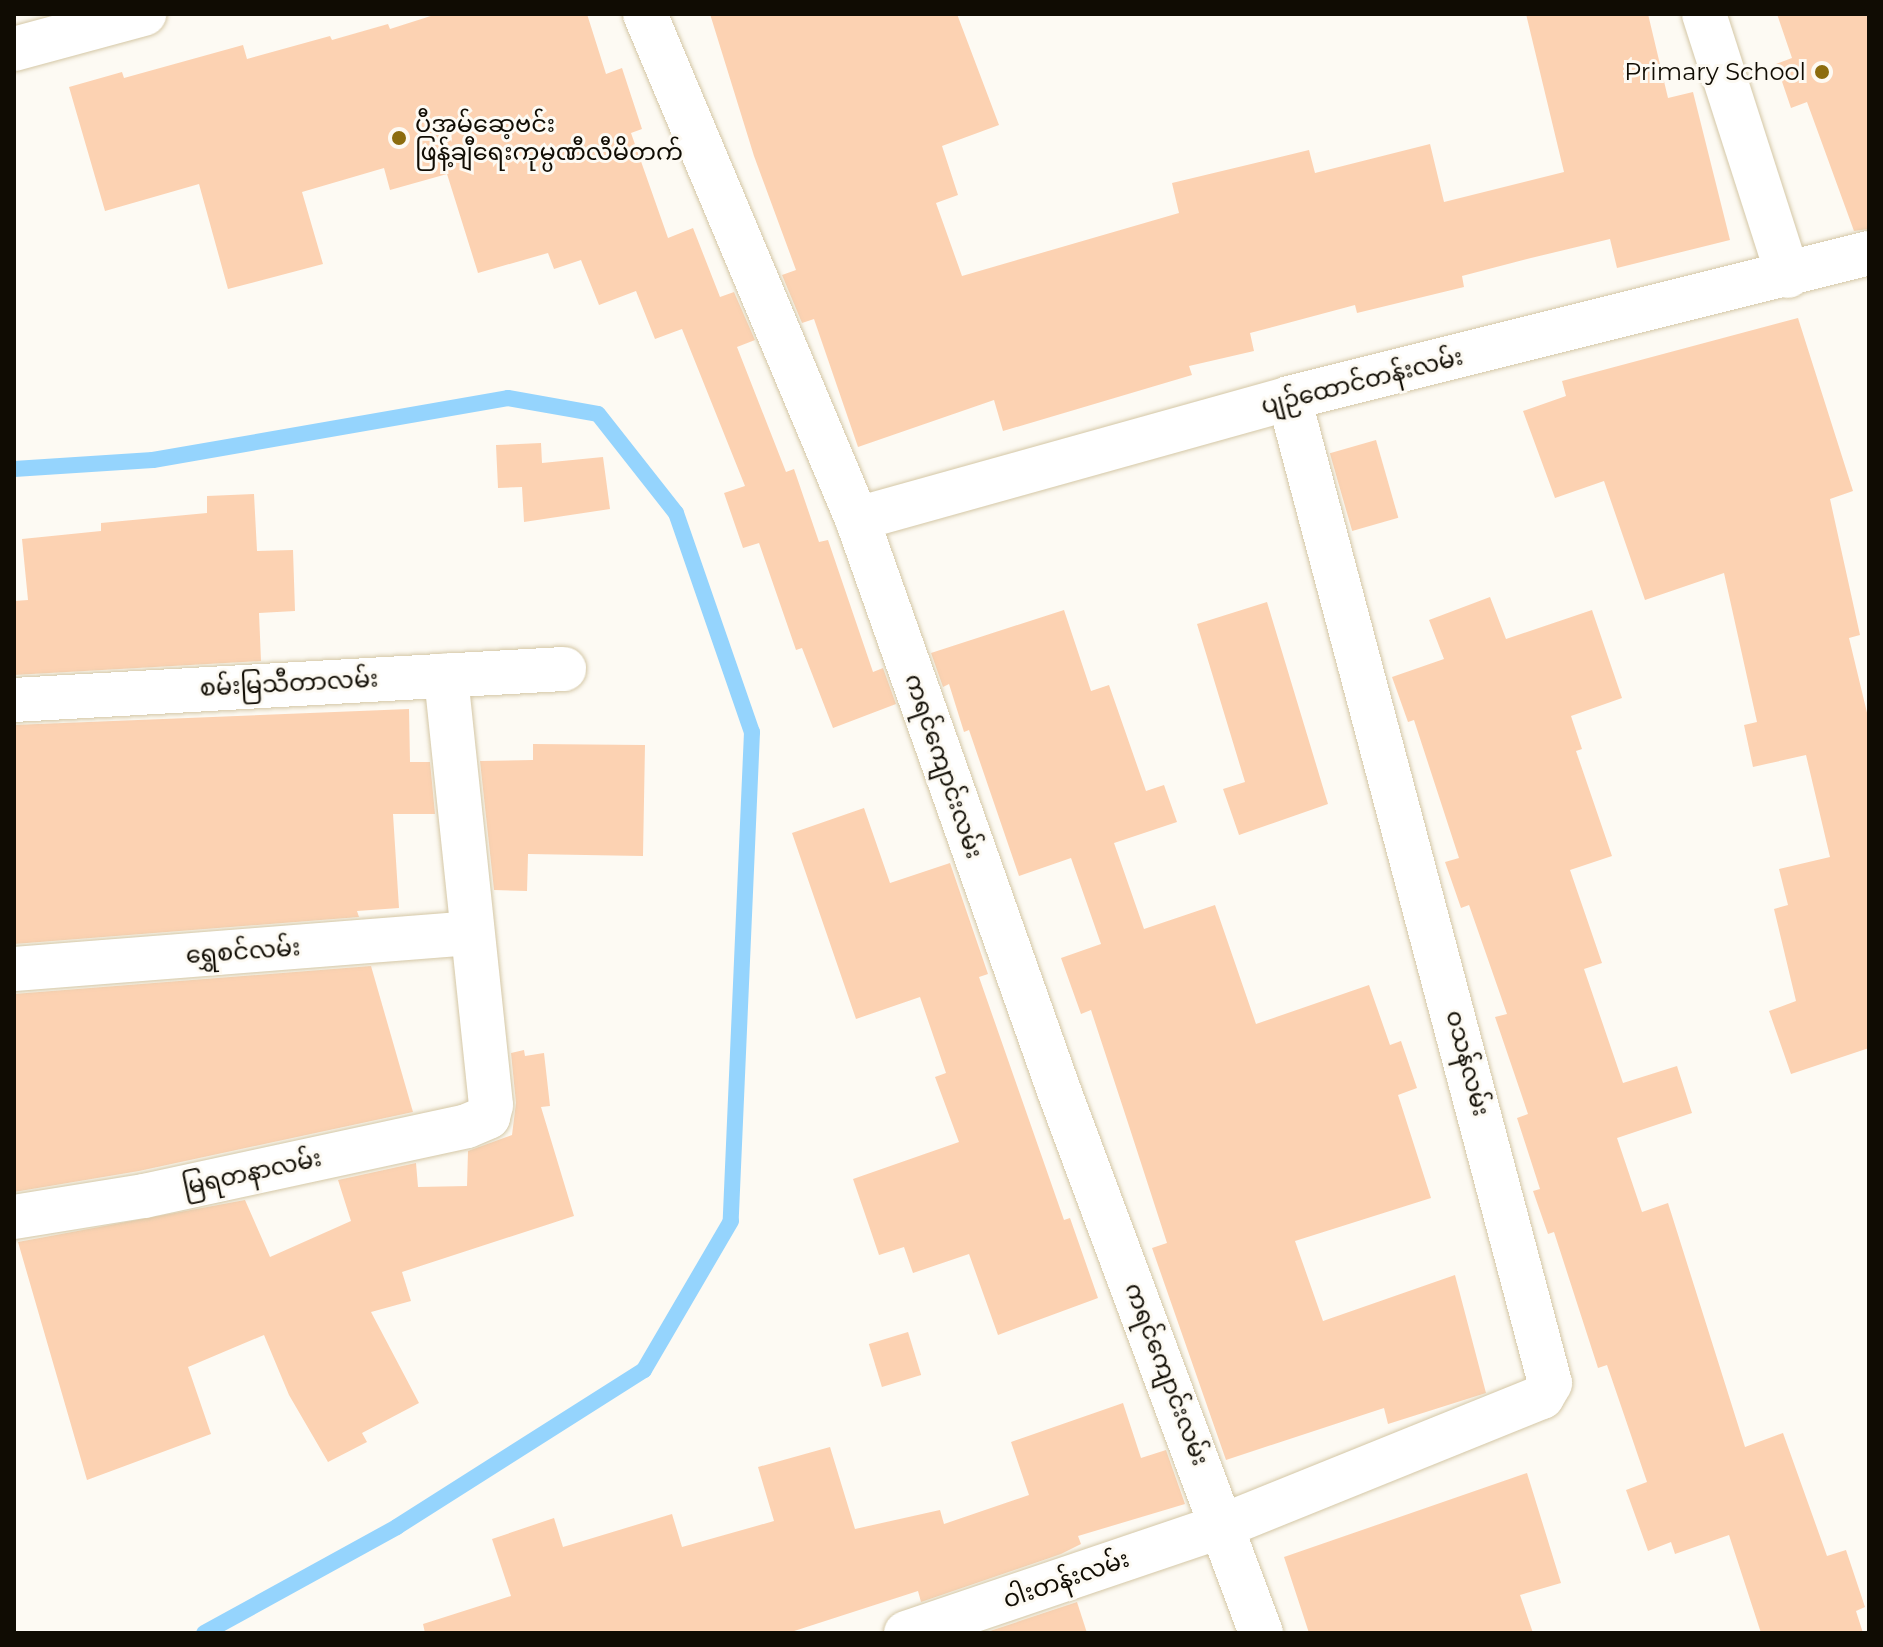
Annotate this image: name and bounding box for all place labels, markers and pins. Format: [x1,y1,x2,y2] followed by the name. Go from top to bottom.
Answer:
[1624,58,1806,86] place label: Primary School
[1813,63,1831,81] marker: Primary School
[415,110,683,166] place label: ပီအမ်ဆေ့ဗင်း ဖြန့်ချီရေးကုမ္ပဏီလီမိတက်
[390,129,408,147] marker: ပီအမ်ဆေ့ဗင်း ဖြန့်ချီရေးကုမ္ပဏီလီမိတက်

